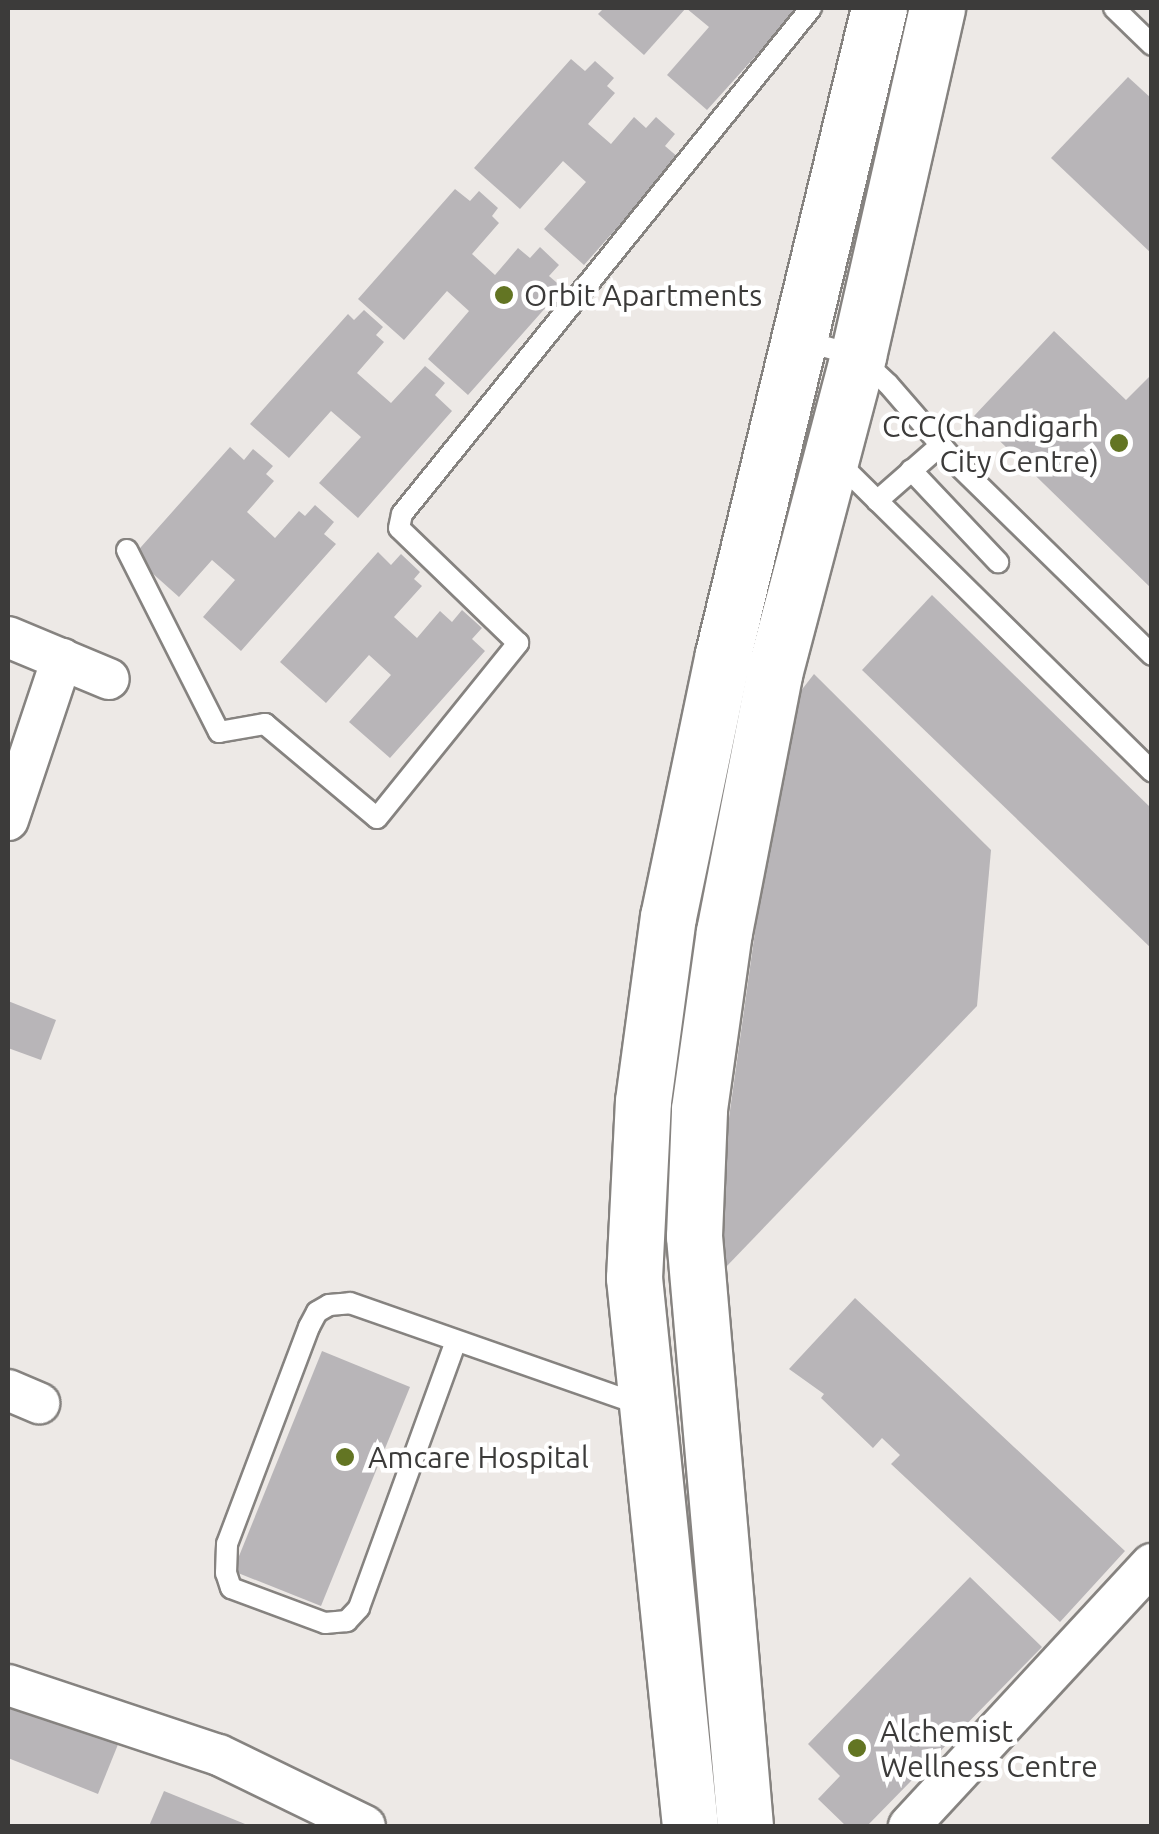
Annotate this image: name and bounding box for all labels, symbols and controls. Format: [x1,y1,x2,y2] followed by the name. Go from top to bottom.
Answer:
[524,277,762,313] place label: Orbit Apartments
[493,284,515,306] marker: Orbit Apartments
[882,408,1099,478] place label: CCC(Chandigarh City Centre)
[1108,432,1130,454] marker: CCC(Chandigarh City Centre)
[368,1439,589,1475] place label: Amcare Hospital
[332,1444,358,1470] marker: Amcare Hospital
[880,1713,1098,1784] place label: Alchemist Wellness Centre
[844,1735,870,1761] marker: Alchemist Wellness Centre

